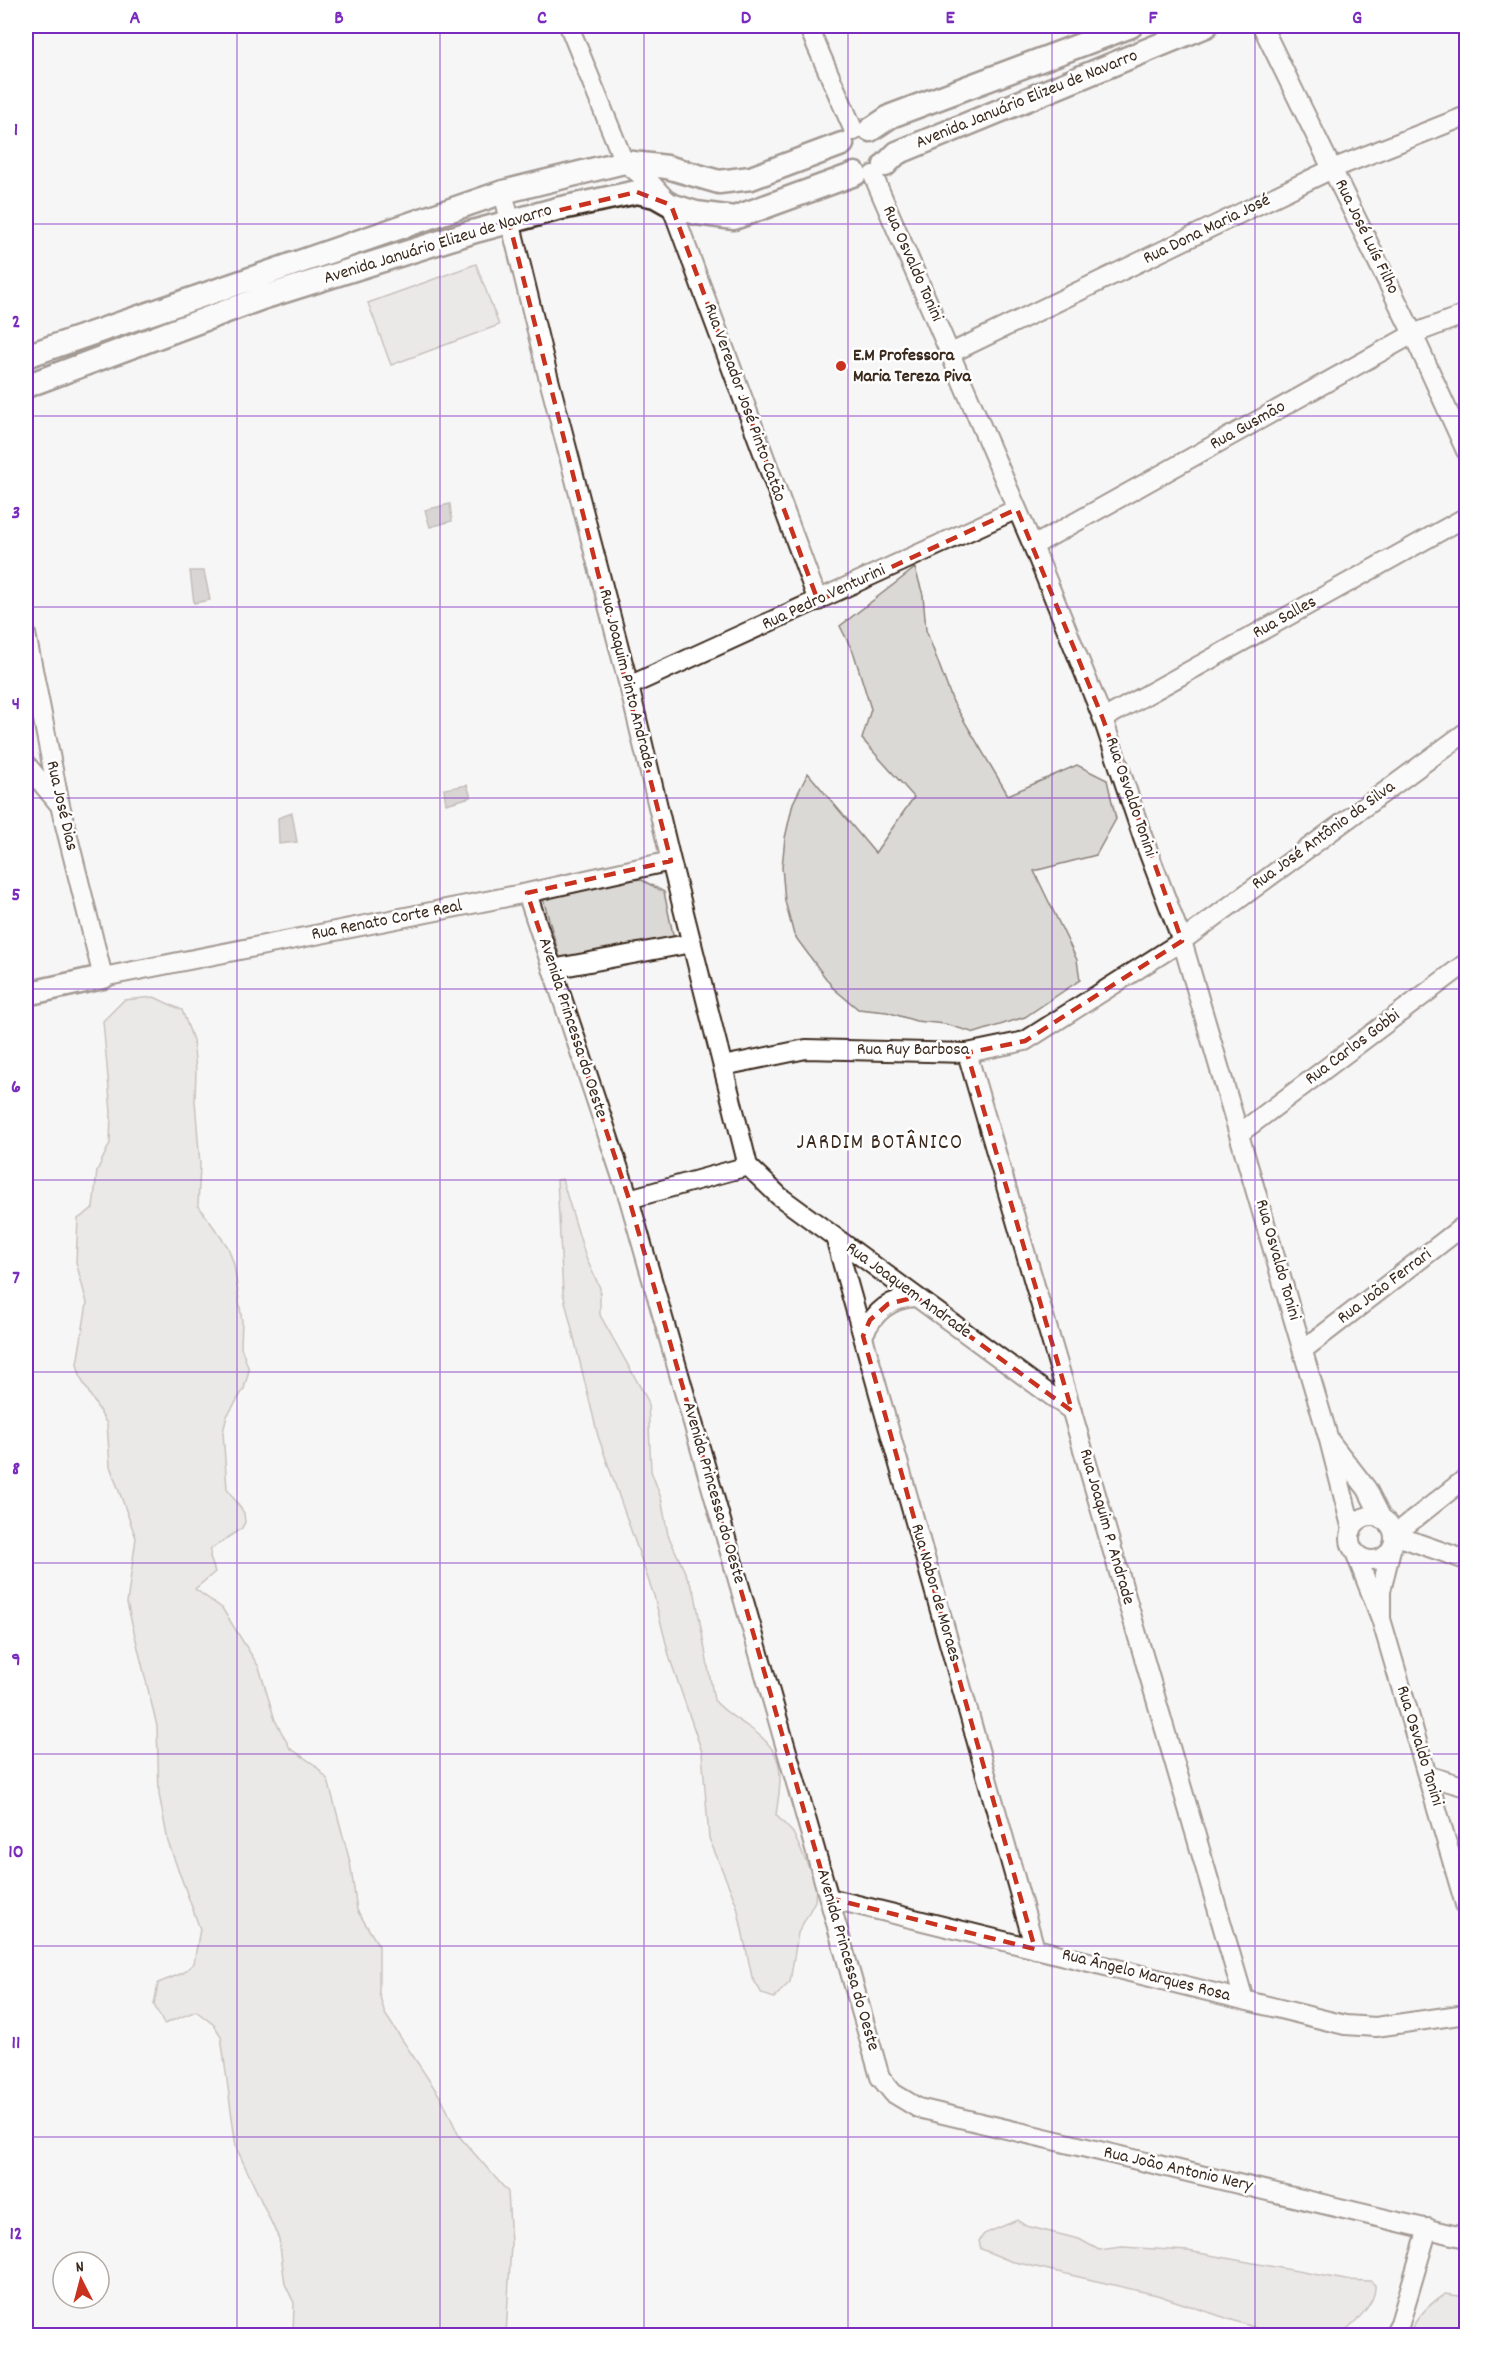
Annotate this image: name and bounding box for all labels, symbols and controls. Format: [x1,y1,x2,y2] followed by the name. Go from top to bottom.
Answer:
[130,5,141,33] text: A
[334,5,344,33] text: B
[537,5,547,33] text: C
[741,5,752,33] text: D
[945,5,955,33] text: E
[1149,5,1159,33] text: F
[1352,5,1362,33] text: G
[912,44,1142,156] street label: Avenida Januário Elizeu de Navarro
[14,117,18,145] text: 1
[1327,175,1405,299] street label: Rua José Luís Filho
[1139,188,1275,272] street label: Rua Dona Maria José
[321,198,555,292] street label: Avenida Januário Elizeu de Navarro
[875,202,949,326] street label: Rua Osvaldo Tonini
[696,300,792,506] street label: Rua Vereador José Pinto Catão
[12,309,20,337] text: 2
[853,344,972,390] place label: E.M Professora Maria Tereza Piva
[834,359,848,373] marker: E.M Professora Maria Tereza Piva
[1206,395,1290,457] street label: Rua Gusmão
[12,500,20,528] text: 3
[758,559,890,637] street label: Rua Pedro Venturini
[592,587,660,771] street label: Rua Joaquim Pinto Andrade
[1249,590,1321,646] street label: Rua Salles
[12,691,20,719] text: 4
[1098,734,1162,860] street label: Rua Osvaldo Tonini
[39,759,83,853] street label: Rua José Dias
[1247,775,1401,897] street label: Rua José Antônio da Silva
[11,882,21,910] text: 5
[310,894,465,948] street label: Rua Renato Corte Real
[531,935,613,1121] street label: Avenida Princessa do Oeste
[1300,1004,1406,1092] street label: Rua Carlos Gobbi
[857,1038,970,1063] street label: Rua Ruy Barbosa
[11,1074,21,1102] text: 6
[797,1129,963,1159] district label: JARDIM BOTÂNICO
[1248,1197,1306,1323] street label: Rua Osvaldo Tonini
[840,1237,976,1345] street label: Rua Joaquem Andrade
[1333,1243,1437,1331] street label: Rua João Ferrari
[12,1265,20,1293] text: 7
[675,1399,751,1587] street label: Avenida Princessa do Oeste
[1072,1446,1140,1608] street label: Rua Joaquim P. Andrade
[12,1456,20,1484] text: 8
[903,1521,967,1665] street label: Rua Nabor de Moraes
[11,1647,21,1675] text: 9
[1389,1683,1449,1809] street label: Rua Osvaldo Tonini
[8,1839,24,1867] text: 10
[809,1866,885,2054] street label: Avenida Princessa do Oeste
[1059,1943,1233,2009] street label: Rua Ângelo Marques Rosa
[12,2030,20,2058] text: 11
[1101,2141,1256,2199] street label: Rua João Antonio Nery
[9,2221,23,2249] text: 12
[51,2250,111,2310] north arrow
[75,2256,85,2279] text: N

